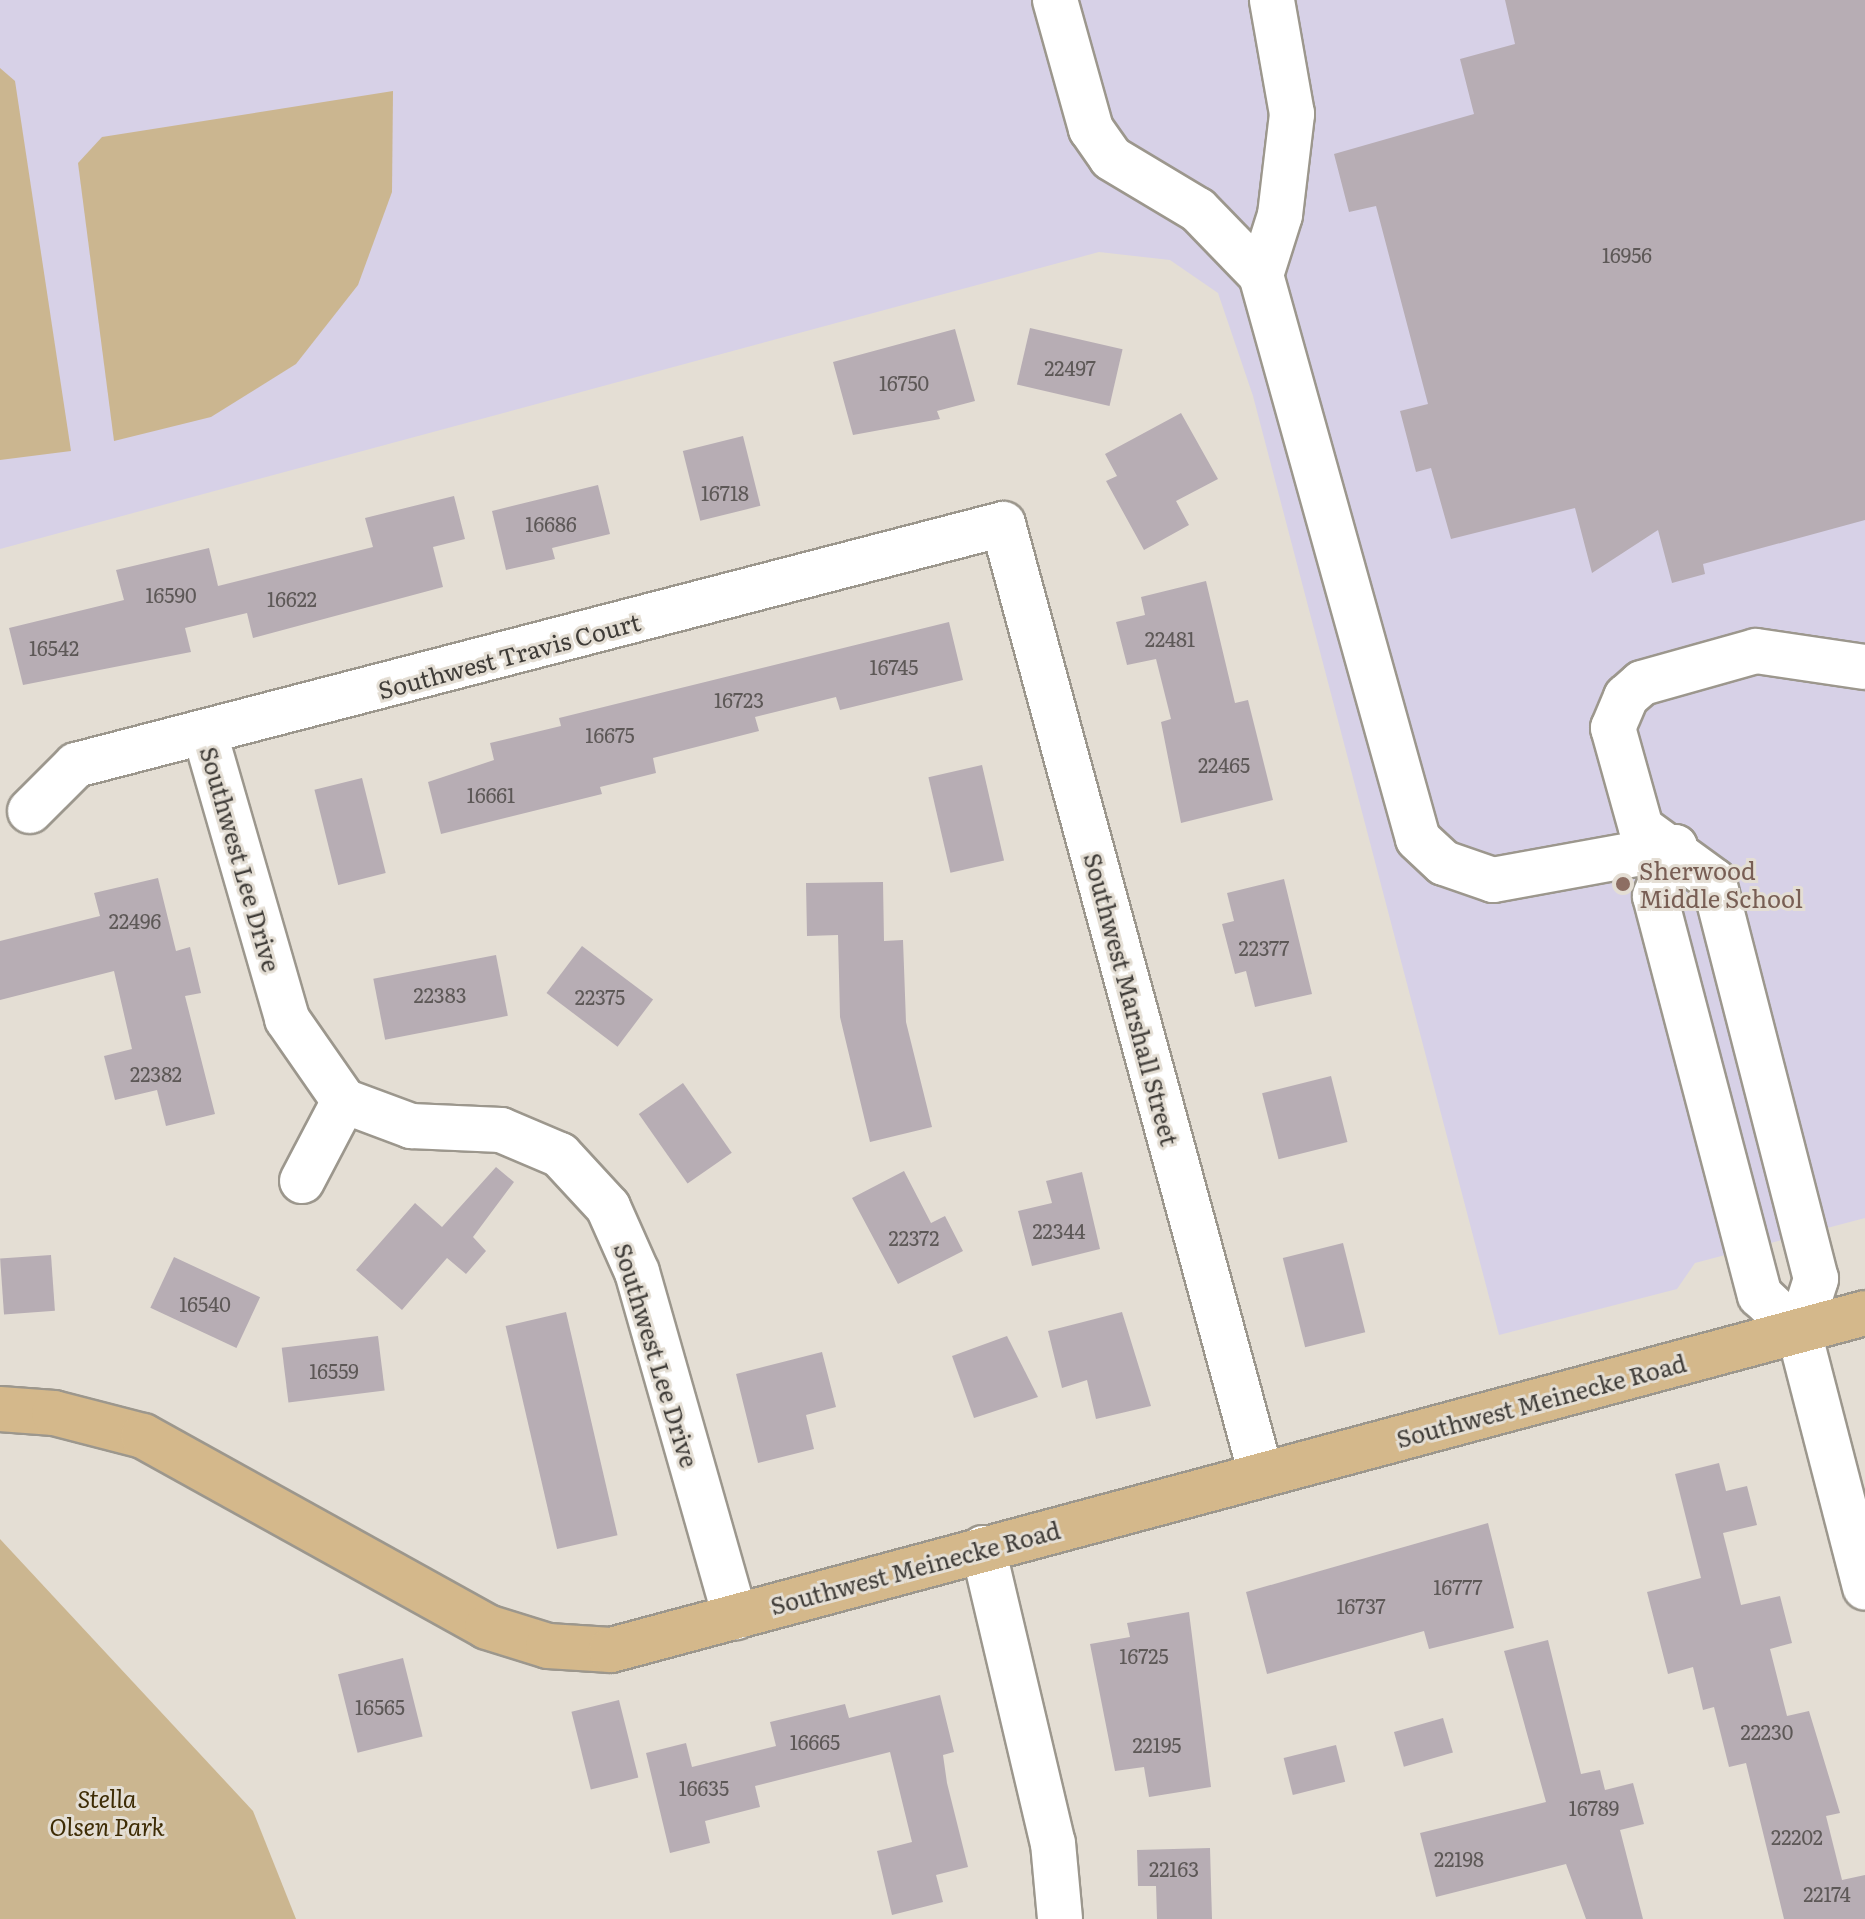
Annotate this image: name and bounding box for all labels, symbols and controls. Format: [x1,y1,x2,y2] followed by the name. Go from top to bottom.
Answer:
[1602,242,1652,266] house number: 16956
[1044,355,1096,379] house number: 22497
[879,370,929,394] house number: 16750
[701,480,749,504] house number: 16718
[525,511,577,535] house number: 16686
[145,582,197,606] house number: 16590
[267,586,317,610] house number: 16622
[375,606,643,704] street label: Southwest Travis Court
[1145,626,1195,650] house number: 22481
[29,635,79,659] house number: 16542
[870,654,918,678] house number: 16745
[714,687,764,711] house number: 16723
[585,722,635,746] house number: 16675
[195,743,287,975] street label: Southwest Lee Drive
[1198,752,1250,776] house number: 22465
[467,782,515,806] house number: 16661
[1079,849,1185,1149] street label: Southwest Marshall Street
[1639,856,1803,912] place label: Sherwood Middle School
[1614,875,1632,893] marker: Sherwood Middle School
[109,908,161,932] house number: 22496
[1239,935,1289,959] house number: 22377
[414,982,466,1006] house number: 22383
[575,984,625,1008] house number: 22375
[130,1061,182,1085] house number: 22382
[1032,1218,1086,1242] house number: 22344
[889,1225,939,1249] house number: 22372
[609,1239,705,1471] street label: Southwest Lee Drive
[179,1291,231,1315] house number: 16540
[1393,1347,1689,1453] street label: Southwest Meinecke Road
[309,1358,359,1382] house number: 16559
[767,1514,1063,1620] street label: Southwest Meinecke Road
[1433,1574,1483,1598] house number: 16777
[1336,1593,1386,1617] house number: 16737
[1119,1643,1169,1667] house number: 16725
[355,1694,405,1718] house number: 16565
[1741,1719,1793,1743] house number: 22230
[790,1729,840,1753] house number: 16665
[1132,1732,1182,1756] house number: 22195
[679,1775,729,1799] house number: 16635
[49,1784,165,1840] park label: Stella Olsen Park
[1569,1795,1619,1819] house number: 16789
[1771,1824,1823,1848] house number: 22202
[1434,1846,1484,1870] house number: 22198
[1149,1856,1199,1880] house number: 22163
[1803,1881,1851,1905] house number: 22174

